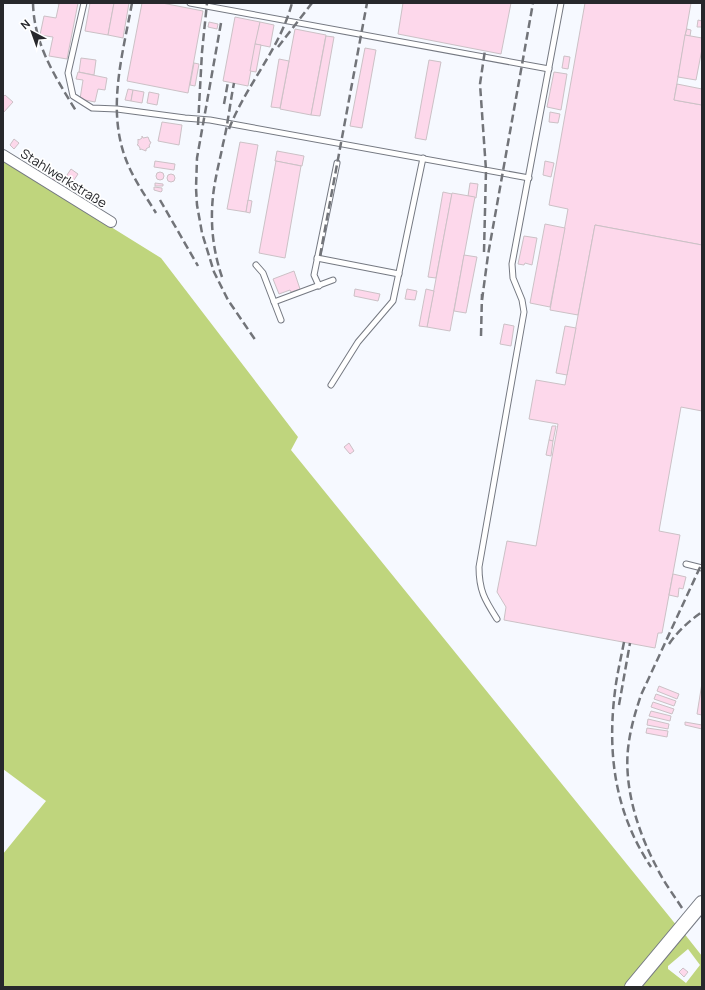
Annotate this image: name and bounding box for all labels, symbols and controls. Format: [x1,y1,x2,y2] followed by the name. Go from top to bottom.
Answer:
[12,12,52,52] north arrow
[17,16,33,32] text: N
[17,144,111,212] street label: Stahlwerkstraße

